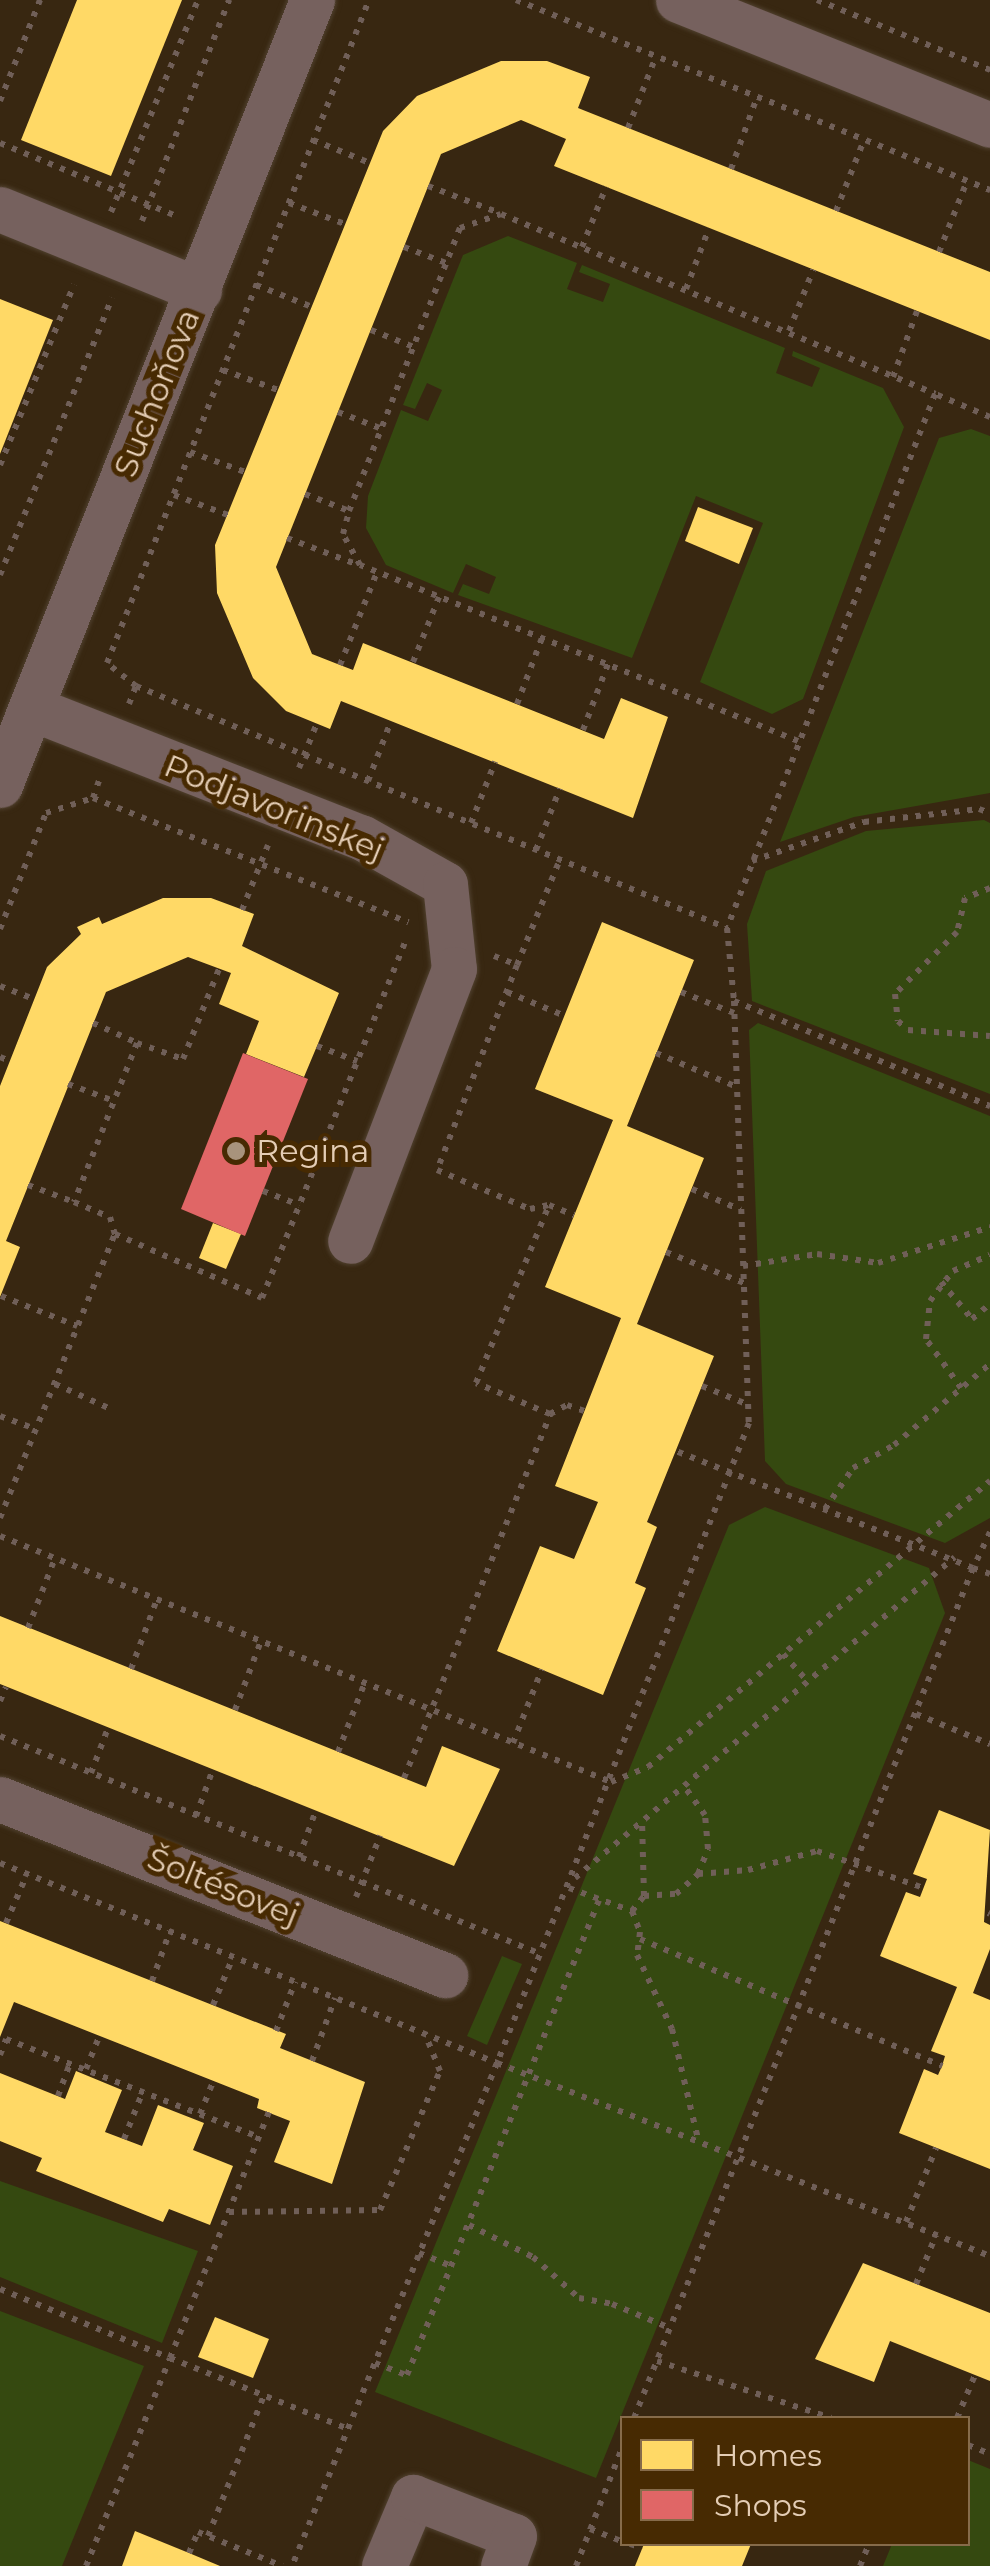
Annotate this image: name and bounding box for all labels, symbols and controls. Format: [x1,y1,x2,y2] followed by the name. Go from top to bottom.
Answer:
[106,304,208,482] street label: Suchoňova
[159,746,389,870] street label: Podjavorinskej
[256,1132,370,1170] place label: Regina
[225,1140,247,1162] marker: Regina
[142,1839,304,1935] street label: Šoltésovej
[620,2416,970,2546] legend
[714,2437,822,2474] text: Homes
[714,2487,807,2524] text: Shops

